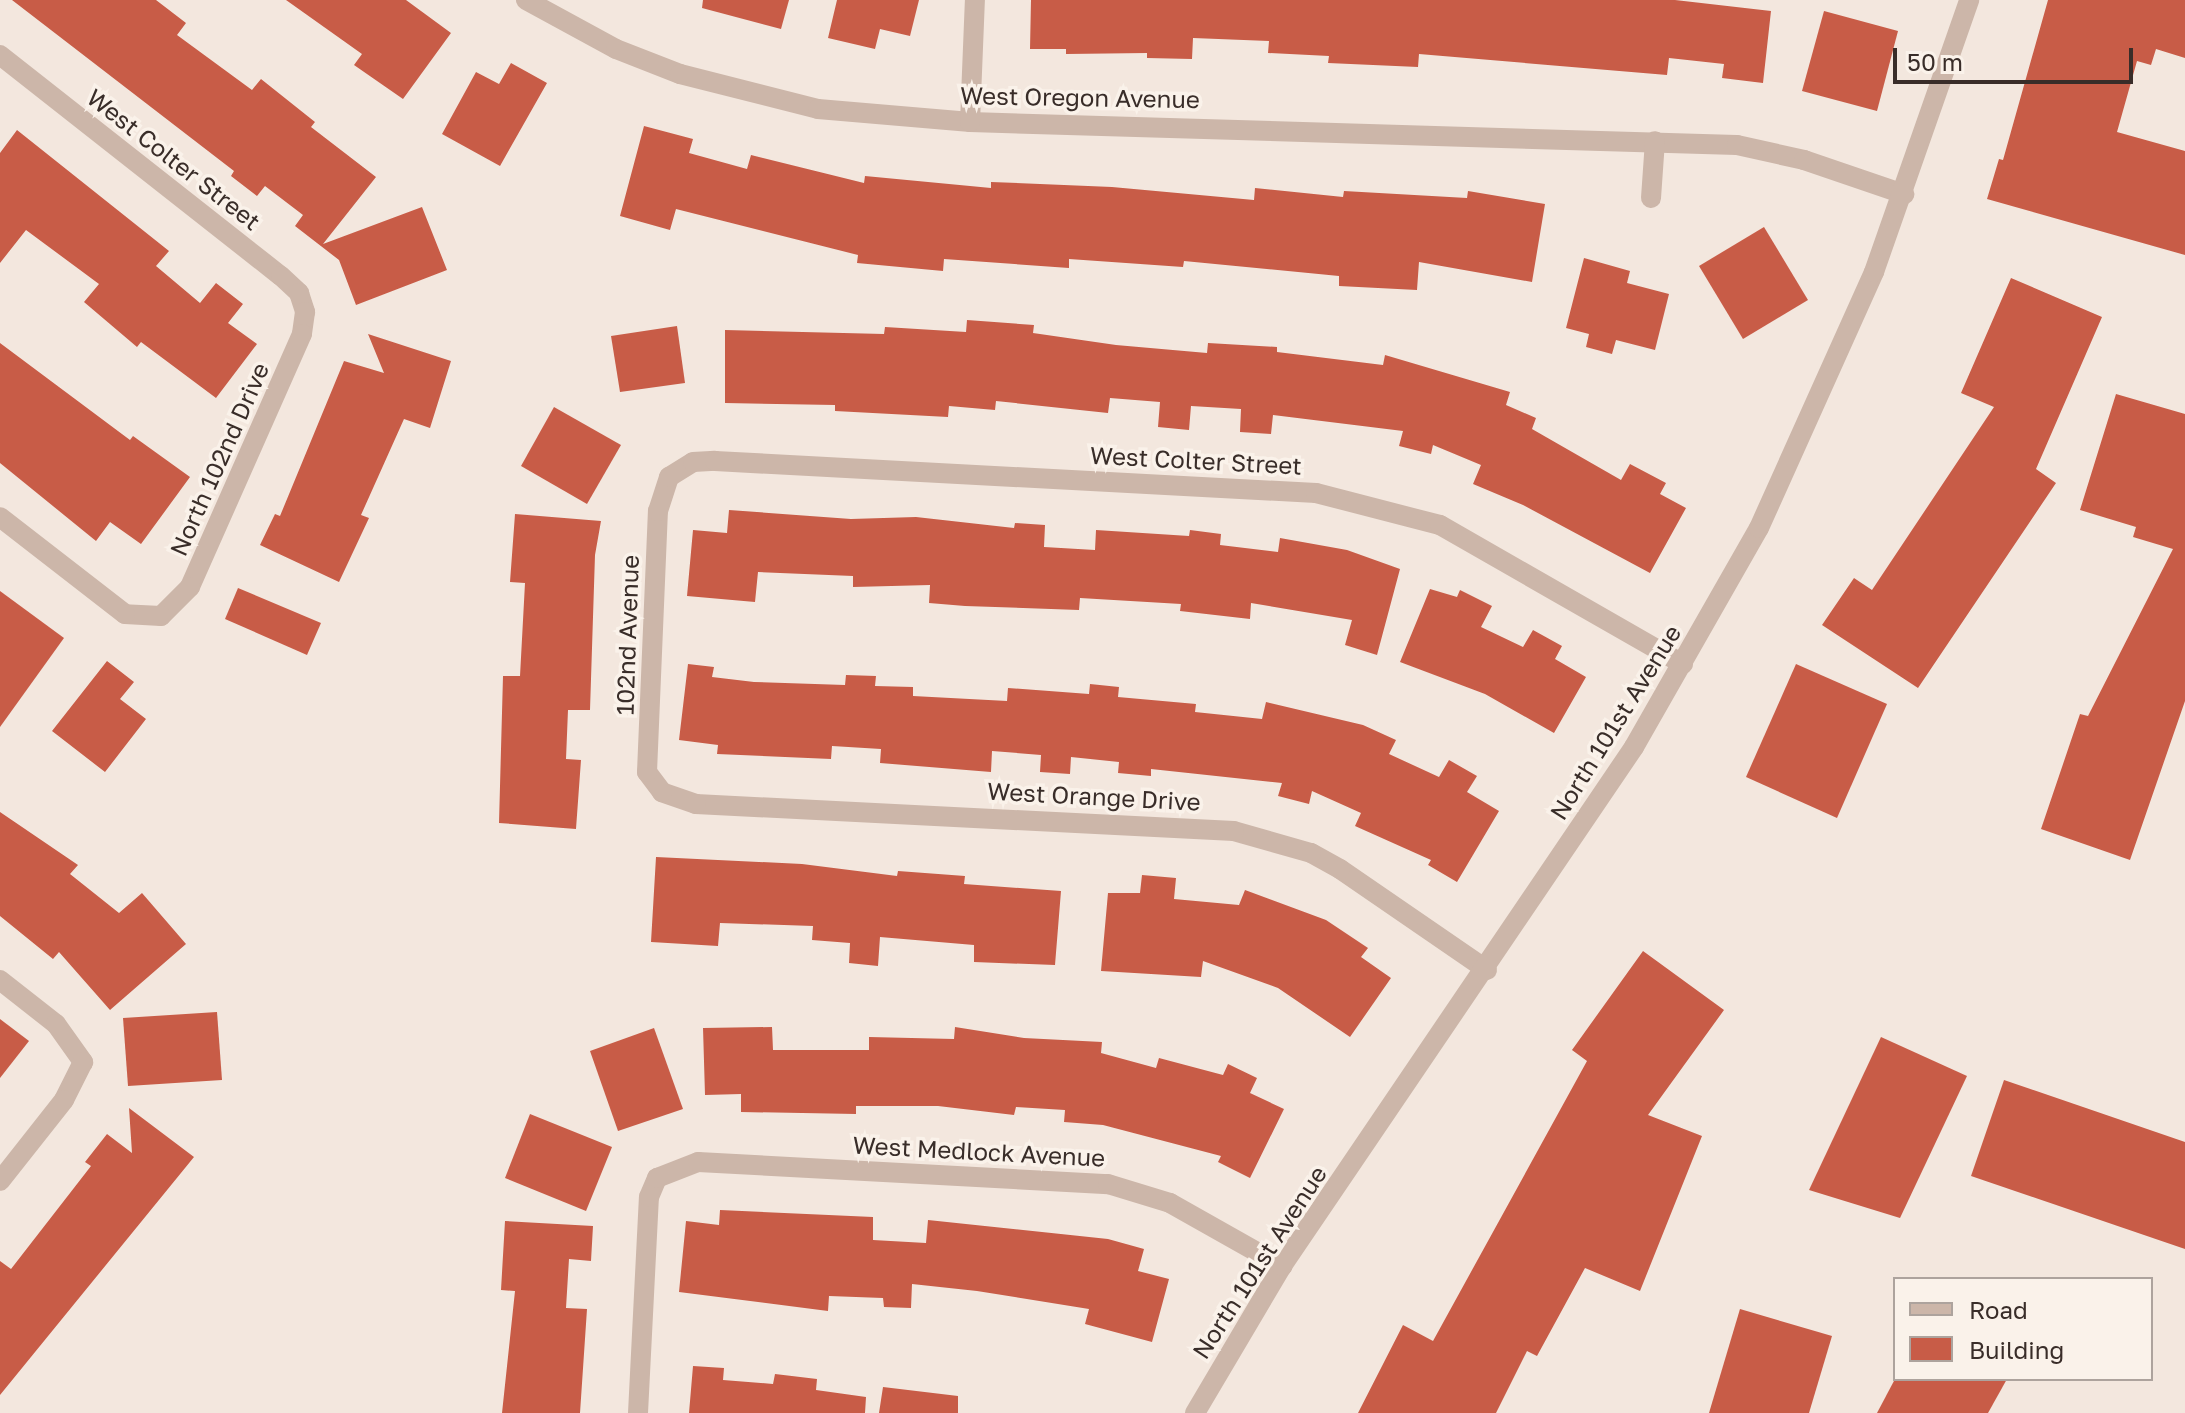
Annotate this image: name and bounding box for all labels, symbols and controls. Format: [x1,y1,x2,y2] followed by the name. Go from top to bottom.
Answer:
[1897,32,2137,82] scale bar
[1907,47,1963,76] text: 50 m
[960,81,1200,113] street label: West Oregon Avenue
[82,82,266,236] street label: West Colter Street
[163,358,275,560] street label: North 102nd Drive
[1089,440,1303,480] street label: West Colter Street
[610,554,644,716] street label: 102nd Avenue
[1543,619,1687,825] street label: North 101st Avenue
[987,776,1201,816] street label: West Orange Drive
[852,1130,1106,1172] street label: West Medlock Avenue
[1186,1160,1332,1364] street label: North 101st Avenue
[1893,1277,2153,1381] legend
[1969,1295,2028,1324] text: Road
[1969,1335,2064,1364] text: Building

